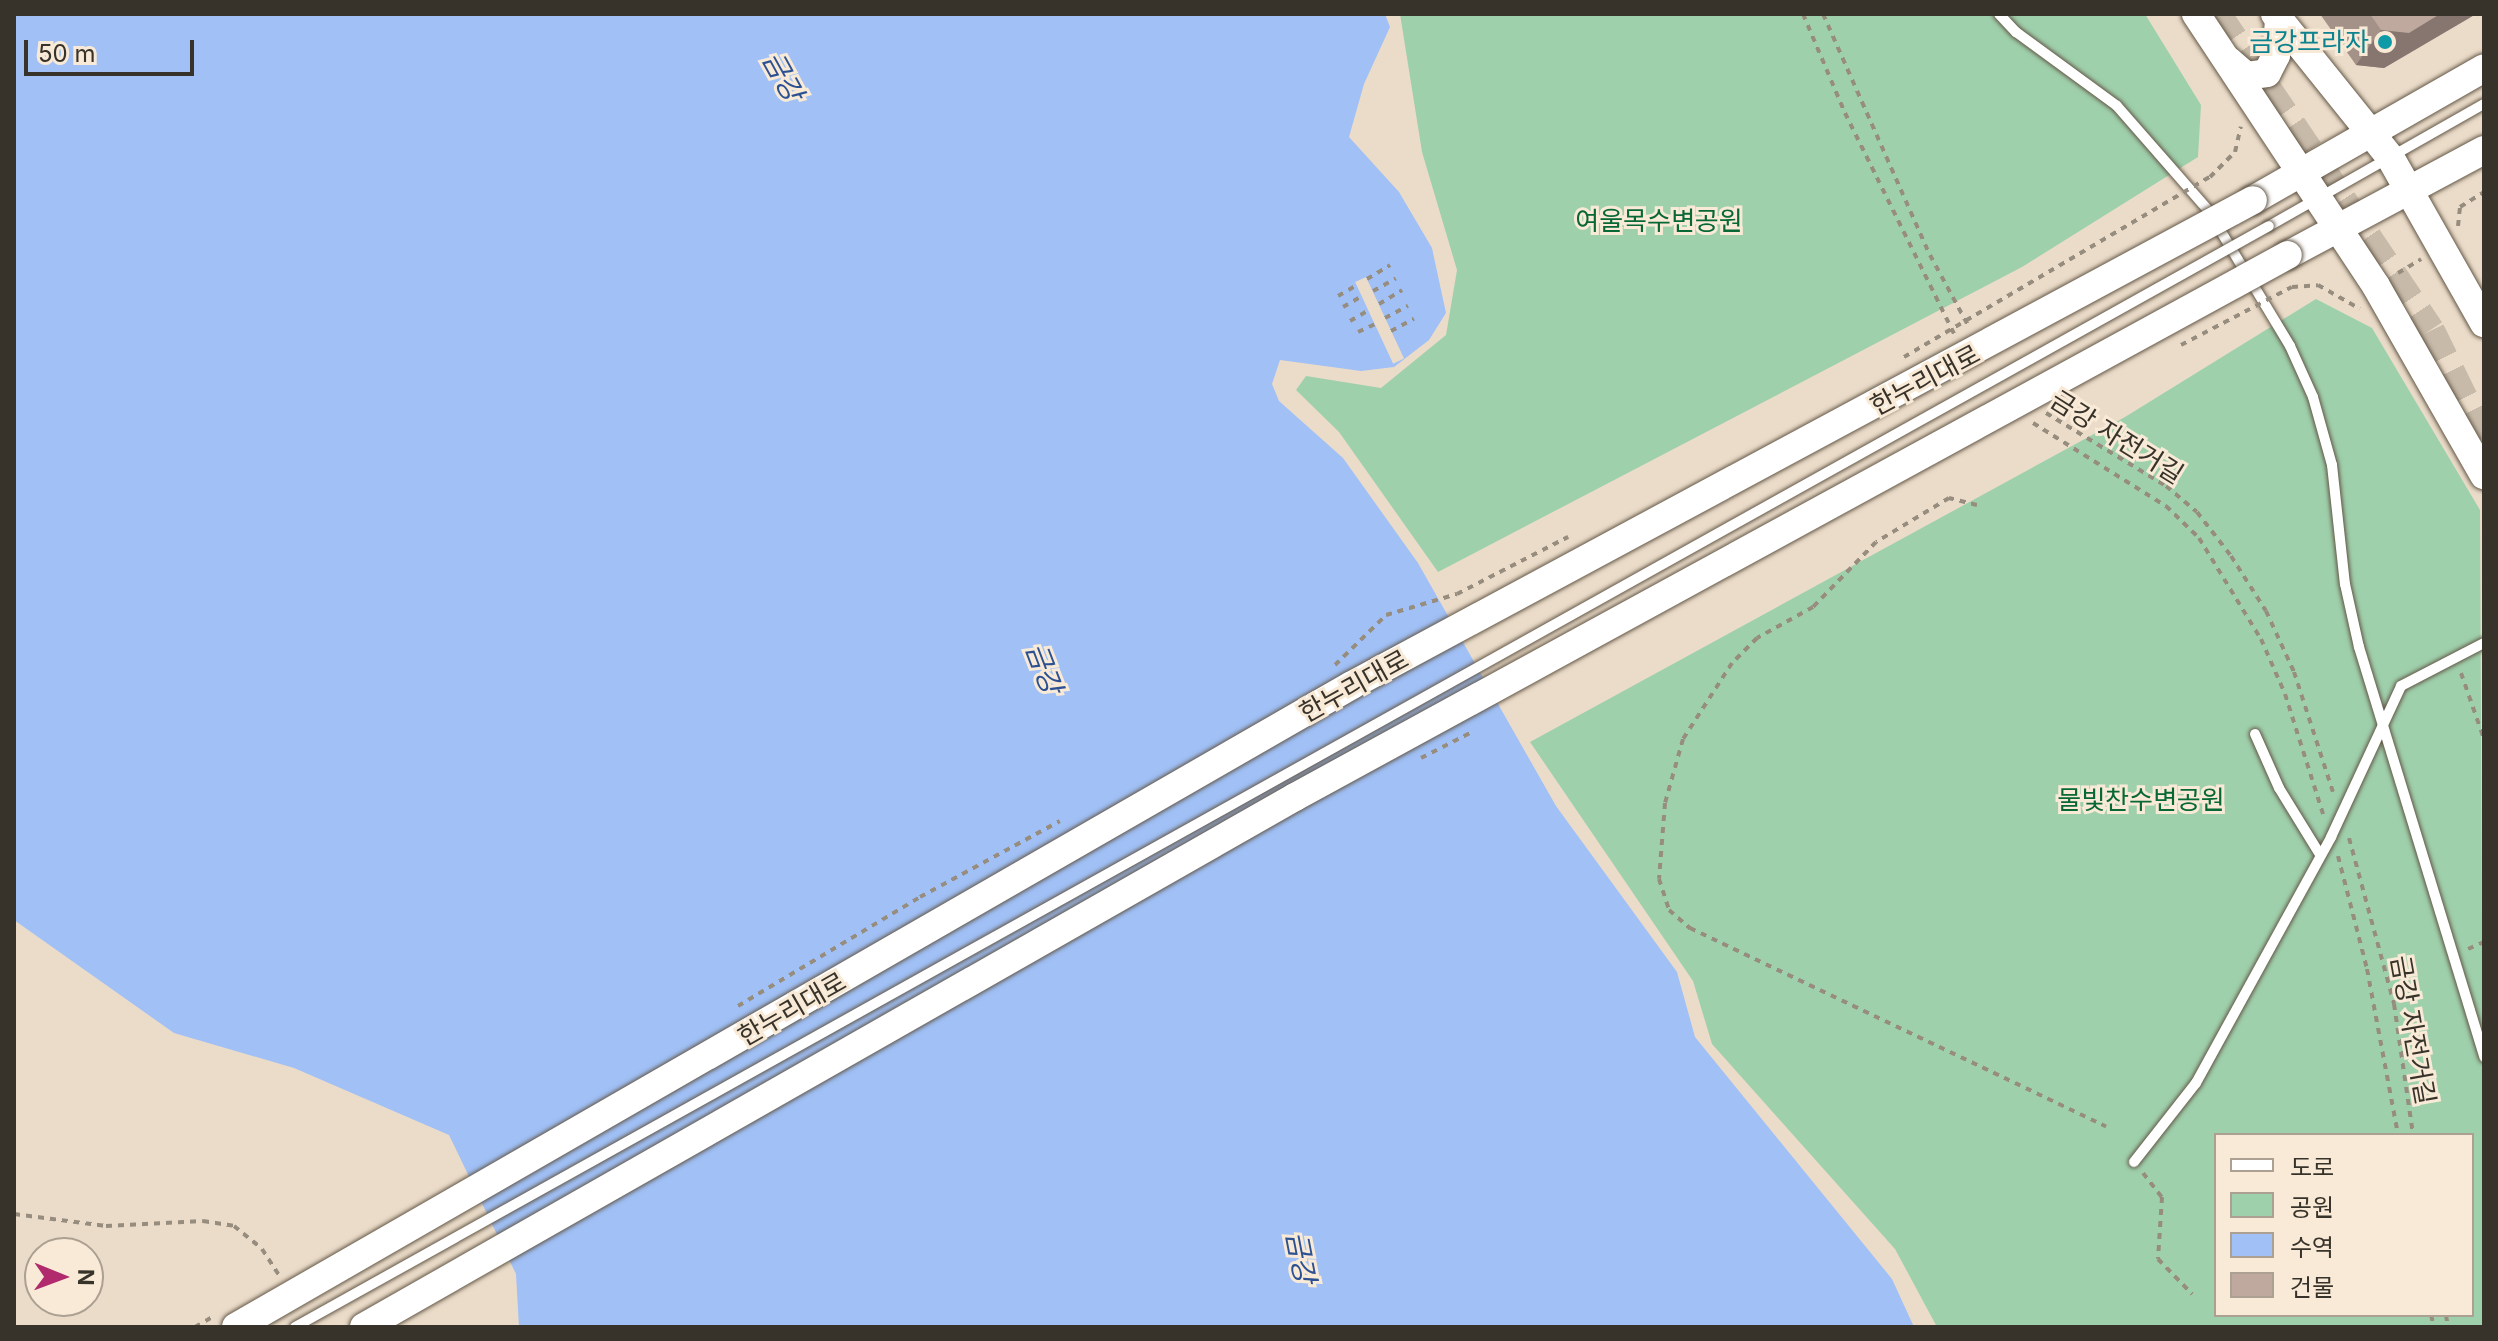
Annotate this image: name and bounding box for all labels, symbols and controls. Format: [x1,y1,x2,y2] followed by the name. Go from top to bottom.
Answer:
[28,24,198,74] scale bar
[2249,26,2369,58] place label: 금강프라자
[2376,33,2394,51] marker: 금강프라자
[38,39,96,68] text: 50 m
[756,45,810,107] water label: 금강
[1575,205,1743,237] park label: 여울목수변공원
[1865,338,1985,422] street label: 한누리대로
[2045,384,2189,490] street label: 금강 자전거길
[1019,638,1069,698] water label: 금강
[1294,643,1414,729] street label: 한누리대로
[2057,784,2225,816] park label: 물빛찬수변공원
[2385,953,2441,1107] street label: 금강 자전거길
[732,966,852,1052] street label: 한누리대로
[2214,1133,2474,1317] legend
[2290,1153,2334,1182] text: 도로
[2290,1193,2334,1222] text: 공원
[1280,1229,1322,1285] water label: 금강
[2290,1233,2334,1262] text: 수역
[24,1237,104,1317] north arrow
[73,1269,99,1286] text: N
[2290,1273,2334,1302] text: 건물

